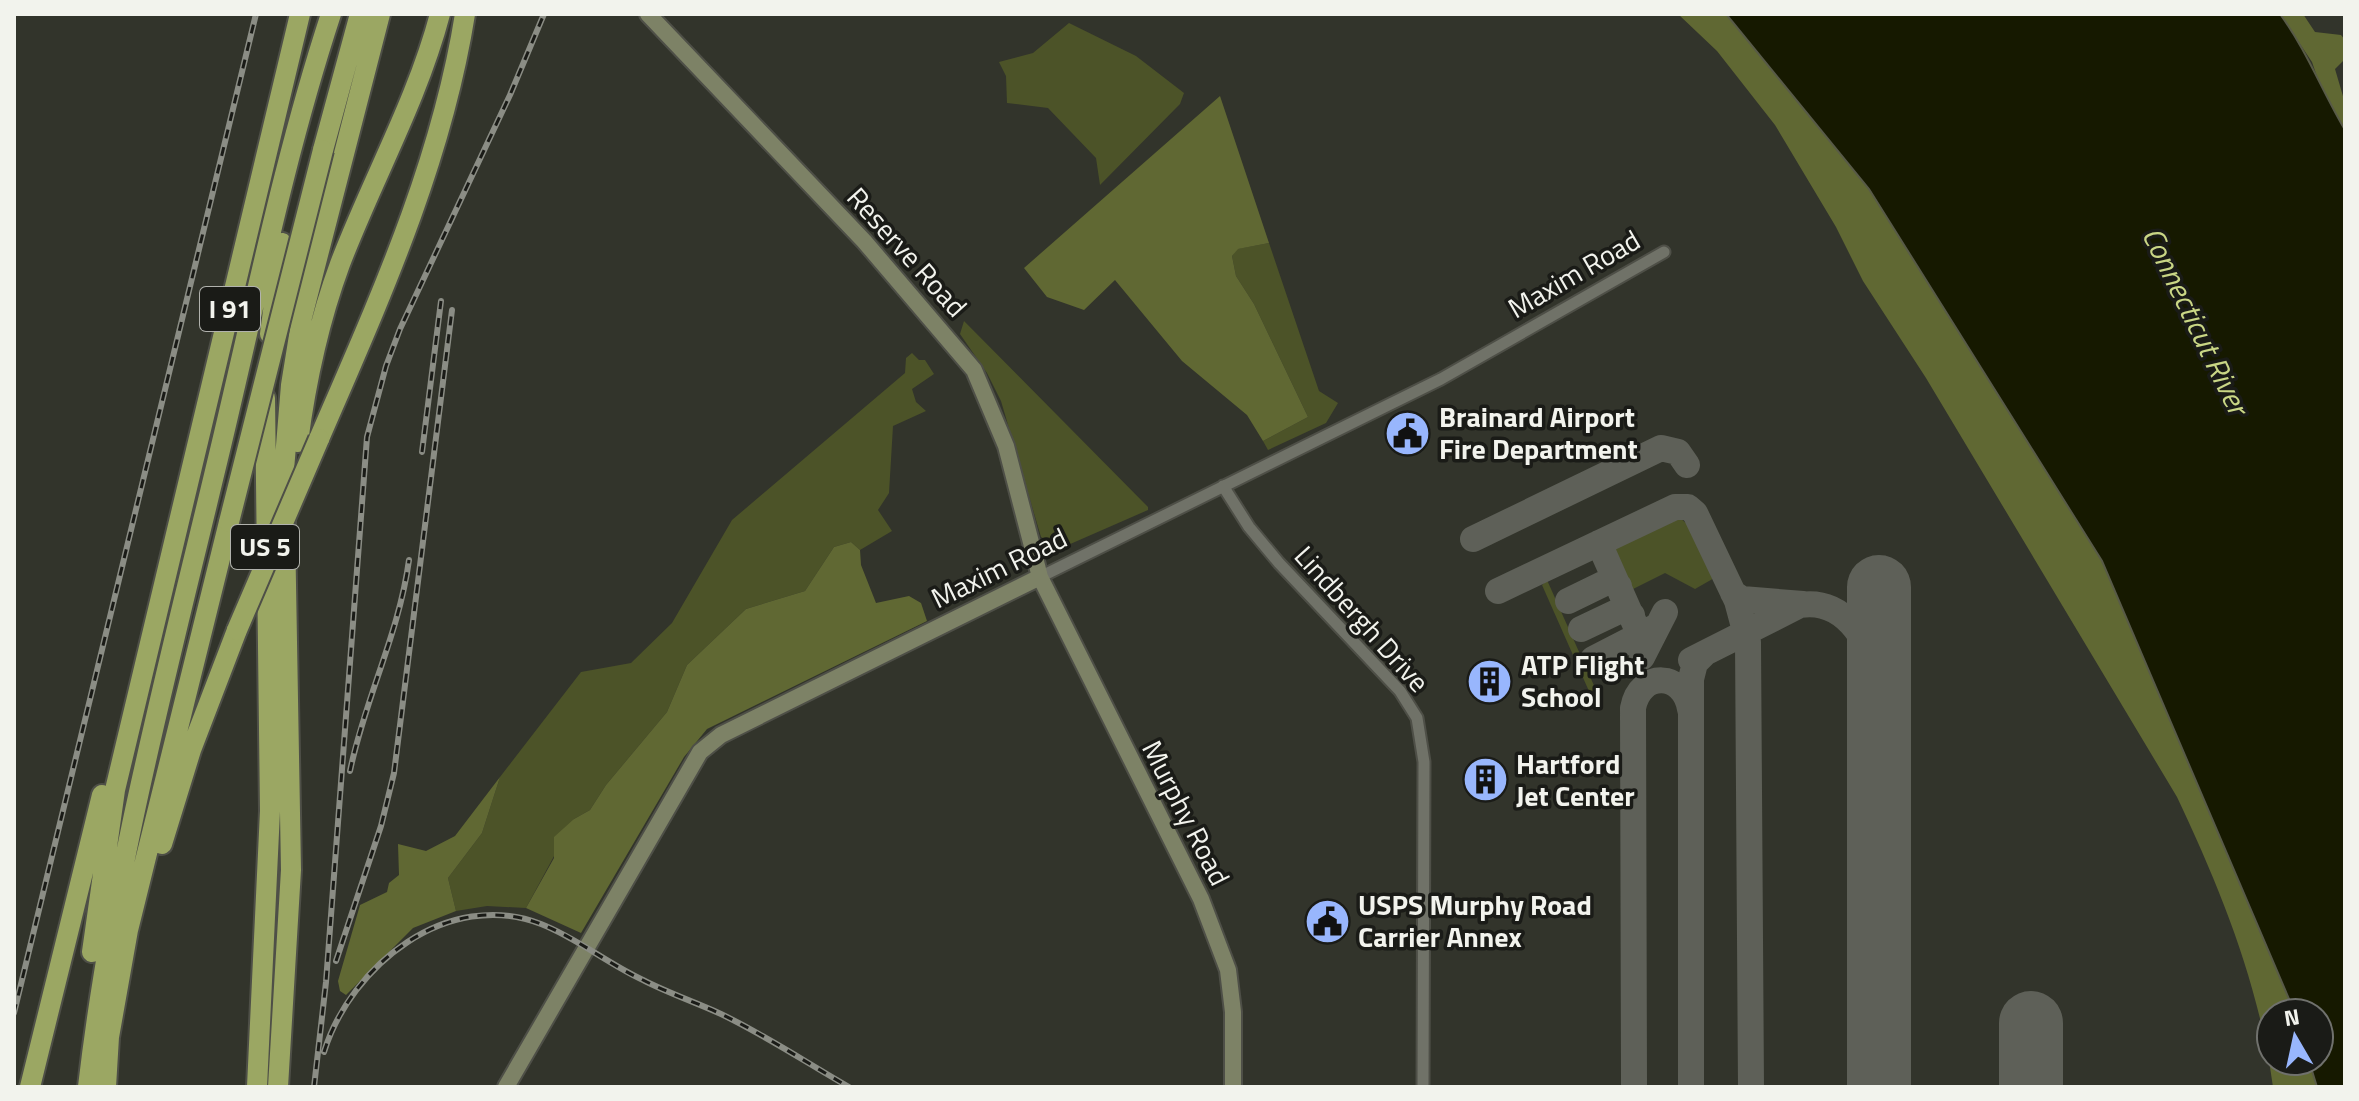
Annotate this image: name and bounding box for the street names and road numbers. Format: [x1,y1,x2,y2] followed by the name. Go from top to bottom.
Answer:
[837,177,978,326] street label: Reserve Road
[1500,218,1648,329] street label: Maxim Road
[200,287,260,331] road number: I 91
[924,516,1074,619] street label: Maxim Road
[231,525,299,569] road number: US 5
[1285,536,1440,702] street label: Lindbergh Drive
[1131,733,1241,893] street label: Murphy Road

